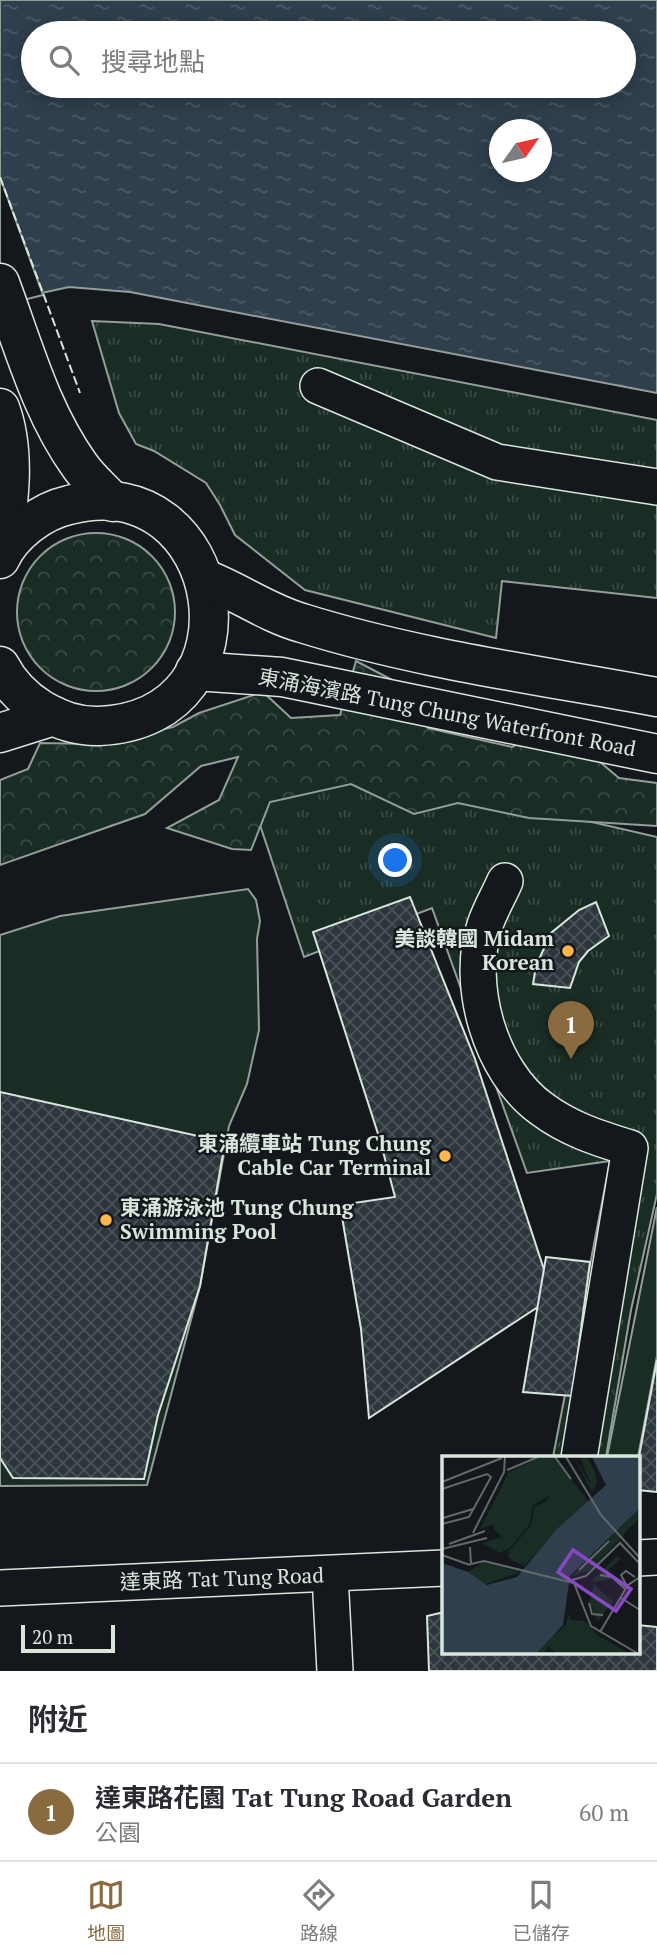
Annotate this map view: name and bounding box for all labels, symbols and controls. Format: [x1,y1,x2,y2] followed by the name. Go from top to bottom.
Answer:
[21,21,636,98] search box
[45,41,83,79] icon: search
[101,44,205,78] text: 搜尋地點
[489,119,552,182] north arrow
[256,662,639,762] street label: 東涌海濱路 Tung Chung Waterfront Road
[378,843,412,877] your location
[394,924,555,976] place label: 美談韓國 Midam Korean
[560,943,576,959] marker: 美談韓國 Midam Korean
[548,1001,594,1059] pin: 1
[197,1129,432,1181] place label: 東涌纜車站 Tung Chung Cable Car Terminal
[437,1148,453,1164] marker: 東涌纜車站 Tung Chung Cable Car Terminal
[120,1193,355,1245] place label: 東涌游泳池 Tung Chung Swimming Pool
[98,1212,114,1228] marker: 東涌游泳池 Tung Chung Swimming Pool
[442,1456,640,1654] inset map
[120,1560,325,1596] street label: 達東路 Tat Tung Road
[21,1622,116,1654] scale bar
[32,1624,73,1649] text: 20 m
[28,1699,88,1739] text: 附近
[95,1780,512,1814] text: 達東路花園 Tat Tung Road Garden
[45,1797,58,1828] text: 1
[579,1797,629,1828] text: 60 m
[95,1817,141,1848] text: 公園
[87,1876,125,1945] tab: 地圖
[300,1876,338,1945] tab: 路線
[513,1876,570,1945] tab: 已儲存

